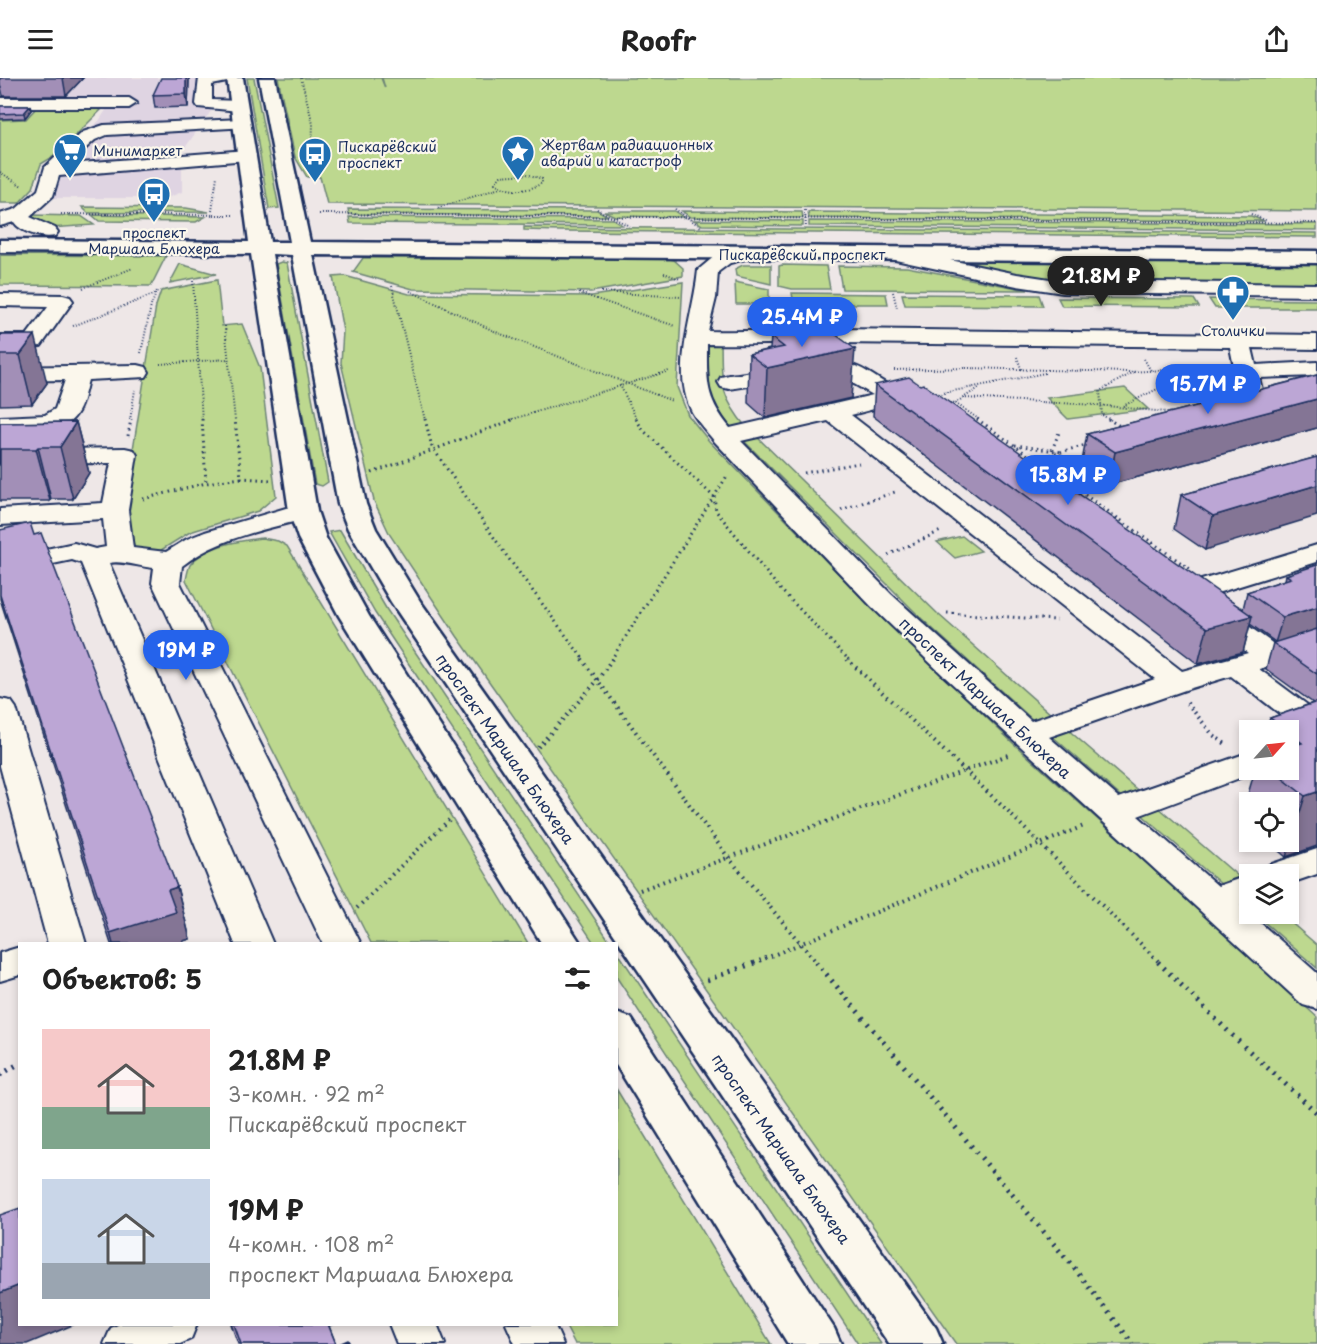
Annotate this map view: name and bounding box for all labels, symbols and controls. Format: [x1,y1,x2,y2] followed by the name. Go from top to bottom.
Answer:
[621,19,696,60] text: Roofr
[24,23,57,56] icon: menu
[1260,23,1293,56] icon: share
[52,132,88,179] supermarket icon: Минимаркет
[500,134,536,181] place icon: Жертвам радиационных аварий и катастроф
[541,134,713,171] place label: Жертвам радиационных аварий и катастроф
[297,136,333,183] bus stop icon: Пискарёвский проспект
[338,136,437,173] place label: Пискарёвский проспект
[93,140,183,161] place label: Минимаркет
[136,176,172,223] bus stop icon: проспект Маршала Блюхера
[88,222,220,259] place label: проспект Маршала Блюхера
[719,244,886,265] street label: Пискарёвский проспект
[1046,256,1156,307] pin: 21.8M ₽
[1061,260,1141,290] text: 21.8M ₽
[1215,274,1251,321] pharmacy icon: Столички
[747,297,857,348] pin: 25.4M ₽
[761,301,843,331] text: 25.4M ₽
[1201,320,1265,341] place label: Столички
[1153,364,1263,415] pin: 15.7M ₽
[1170,368,1246,398] text: 15.7M ₽
[1013,455,1123,506] pin: 15.8M ₽
[1029,459,1107,489] text: 15.8M ₽
[894,611,1078,784] street label: проспект Маршала Блюхера
[144,630,228,681] pin: 19M ₽
[157,634,215,664] text: 19M ₽
[431,648,581,848] street label: проспект Маршала Блюхера
[1239,720,1299,780] north arrow
[1239,720,1299,924] map controls
[1239,792,1299,852] button: locate
[1239,864,1299,924] button: layers
[42,959,202,998] text: Объектов: 5
[561,962,594,995] icon: filters
[228,1040,331,1079] text: 21.8M ₽
[707,1048,857,1248] street label: проспект Маршала Блюхера
[90,1053,162,1125] icon: home
[228,1079,385,1109] text: 3-комн. · 92 m²
[228,1109,466,1139] text: Пискарёвский проспект
[228,1190,303,1229] text: 19M ₽
[90,1203,162,1275] icon: home
[228,1229,394,1259] text: 4-комн. · 108 m²
[228,1259,513,1289] text: проспект Маршала Блюхера

